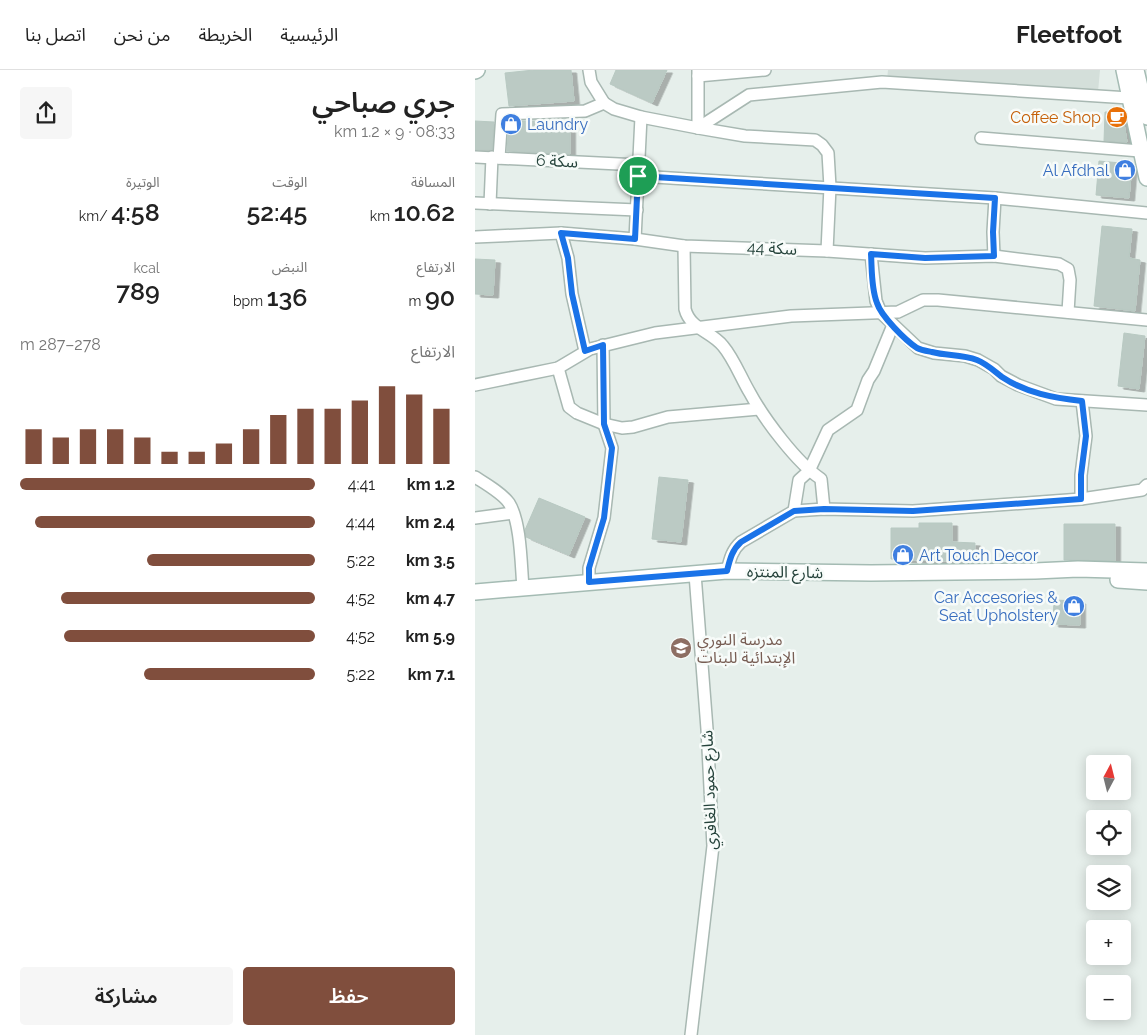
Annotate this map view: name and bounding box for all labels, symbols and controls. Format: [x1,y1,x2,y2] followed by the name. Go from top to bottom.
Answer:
[1016,20,1122,49] text: Fleetfoot
[25,24,86,45] text: اتصل بنا
[114,24,170,45] text: من نحن
[198,24,252,45] text: الخريطة
[280,24,338,45] text: الرئيسية
[312,86,455,119] text: جري صباحي
[20,87,72,139] button: share
[1105,105,1129,129] cafe icon: Coffee Shop
[1010,108,1101,127] place label: Coffee Shop
[499,112,523,136] shop icon: Laundry
[527,115,588,134] place label: Laundry
[334,122,455,141] text: 08:33 · 9 × 1.2 km
[535,150,579,172] street label: سكة 6
[617,155,659,197] pin
[1113,158,1137,182] shop icon: Al Afdhal
[1043,161,1110,180] place label: Al Afdhal
[624,162,652,190] icon: arrive
[126,174,160,190] text: الوتيرة
[272,174,307,190] text: الوقت
[411,174,455,190] text: المسافة
[111,197,160,227] text: 4:58
[246,197,307,227] text: 52:45
[394,197,455,227] text: 10.62
[79,208,111,224] text: /km
[370,208,394,224] text: km
[747,237,797,259] street label: سكة 44
[272,259,307,275] text: النبض
[417,259,455,275] text: الارتفاع
[134,260,160,276] text: kcal
[116,276,160,306] text: 789
[267,282,307,312] text: 136
[425,282,455,312] text: 90
[233,293,267,309] text: bpm
[408,293,425,309] text: m
[20,335,101,354] text: 278–287 m
[411,342,455,361] text: الارتفاع
[348,475,375,494] text: 4:41
[407,475,455,494] text: 1.2 km
[346,513,375,532] text: 4:44
[406,513,455,532] text: 2.4 km
[891,543,915,567] shop icon: Art Touch Decor
[919,546,1039,565] place label: Art Touch Decor
[347,551,375,570] text: 5:22
[406,551,455,570] text: 3.5 km
[747,562,823,585] street label: شارع المنتزه
[934,588,1058,625] place label: Car Accesories & Seat Upholstery
[346,589,375,608] text: 4:52
[406,589,455,608] text: 4.7 km
[1062,594,1086,618] shop icon: Car Accesories & Seat Upholstery
[346,627,375,646] text: 4:52
[405,627,455,646] text: 5.9 km
[697,630,795,668] place label: مدرسة النوري الإبتدائية للبنات
[669,636,693,660] school or university icon: مدرسة النوري الإبتدائية للبنات
[347,665,375,684] text: 5:22
[408,665,455,684] text: 7.1 km
[697,730,724,850] street label: شارع حمود الغافري
[1086,755,1131,800] north arrow
[1086,755,1131,1020] map controls
[1086,810,1131,855] button: locate
[1086,865,1131,910] button: layers
[1086,920,1131,965] button: +
[20,967,233,1025] button: مشاركة
[243,967,455,1025] button: حفظ
[1086,975,1131,1020] button: −

